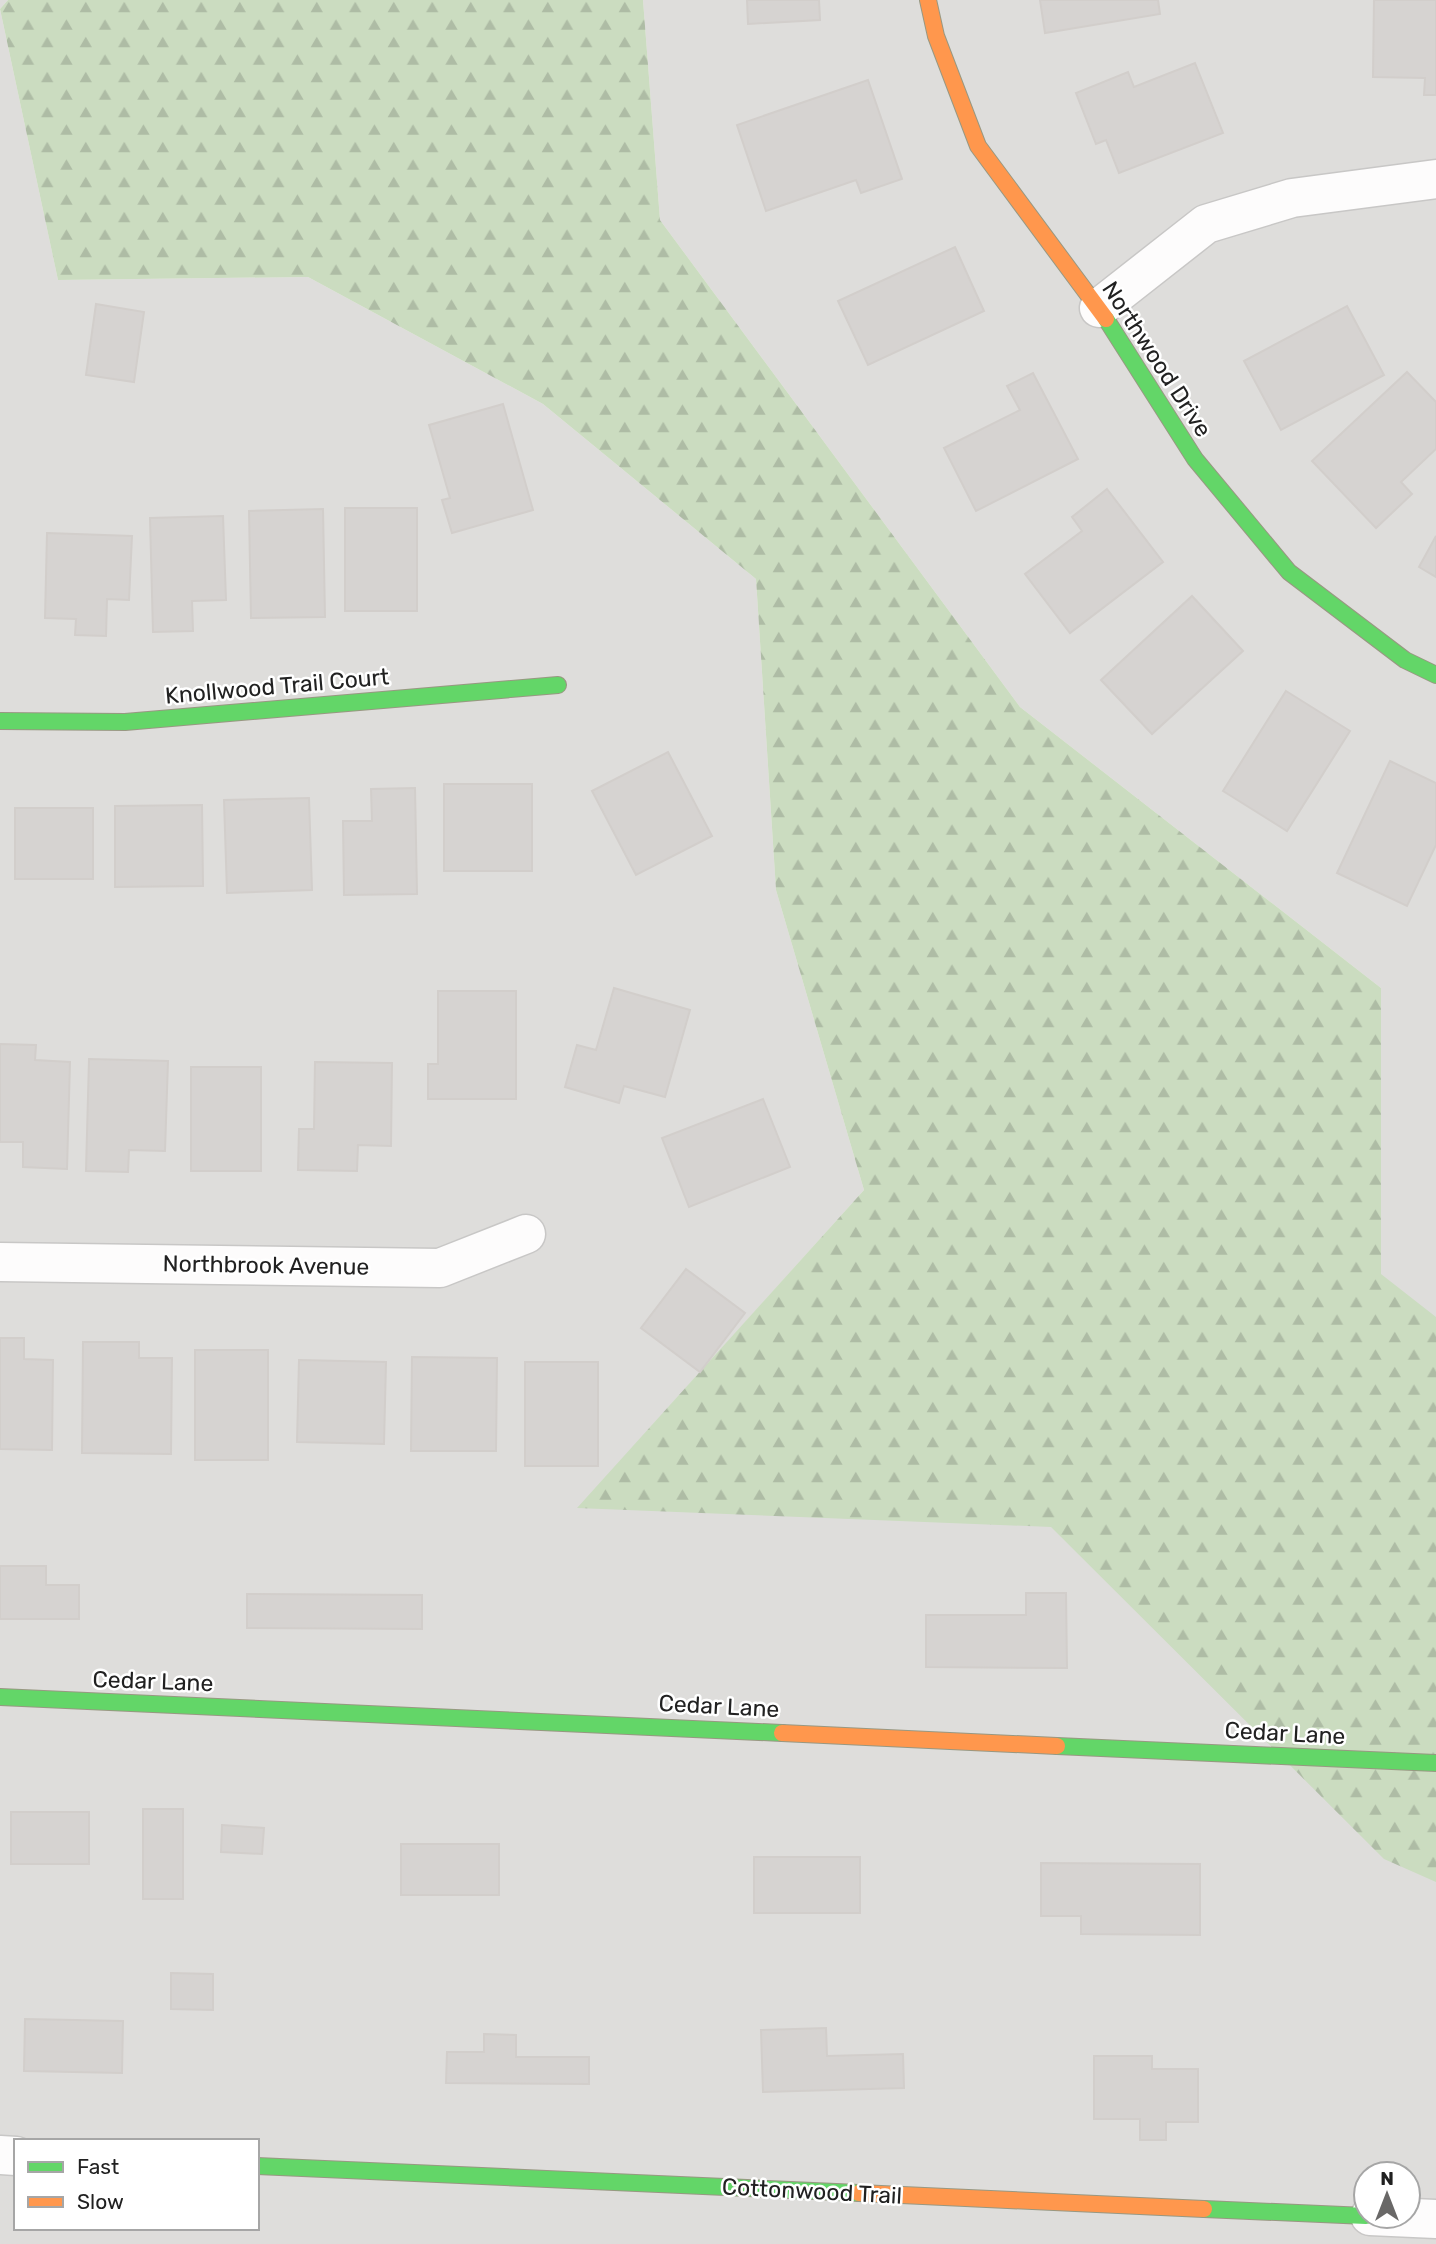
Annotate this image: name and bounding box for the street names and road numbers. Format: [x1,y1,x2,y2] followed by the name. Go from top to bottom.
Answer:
[1096,276,1218,442] street label: Northwood Drive
[164,662,390,710] street label: Knollwood Trail Court
[162,1249,370,1281] street label: Northbrook Avenue
[92,1665,214,1697] street label: Cedar Lane
[658,1689,780,1723] street label: Cedar Lane
[1224,1716,1346,1750] street label: Cedar Lane
[721,2172,903,2210] street label: Cottonwood Trail

